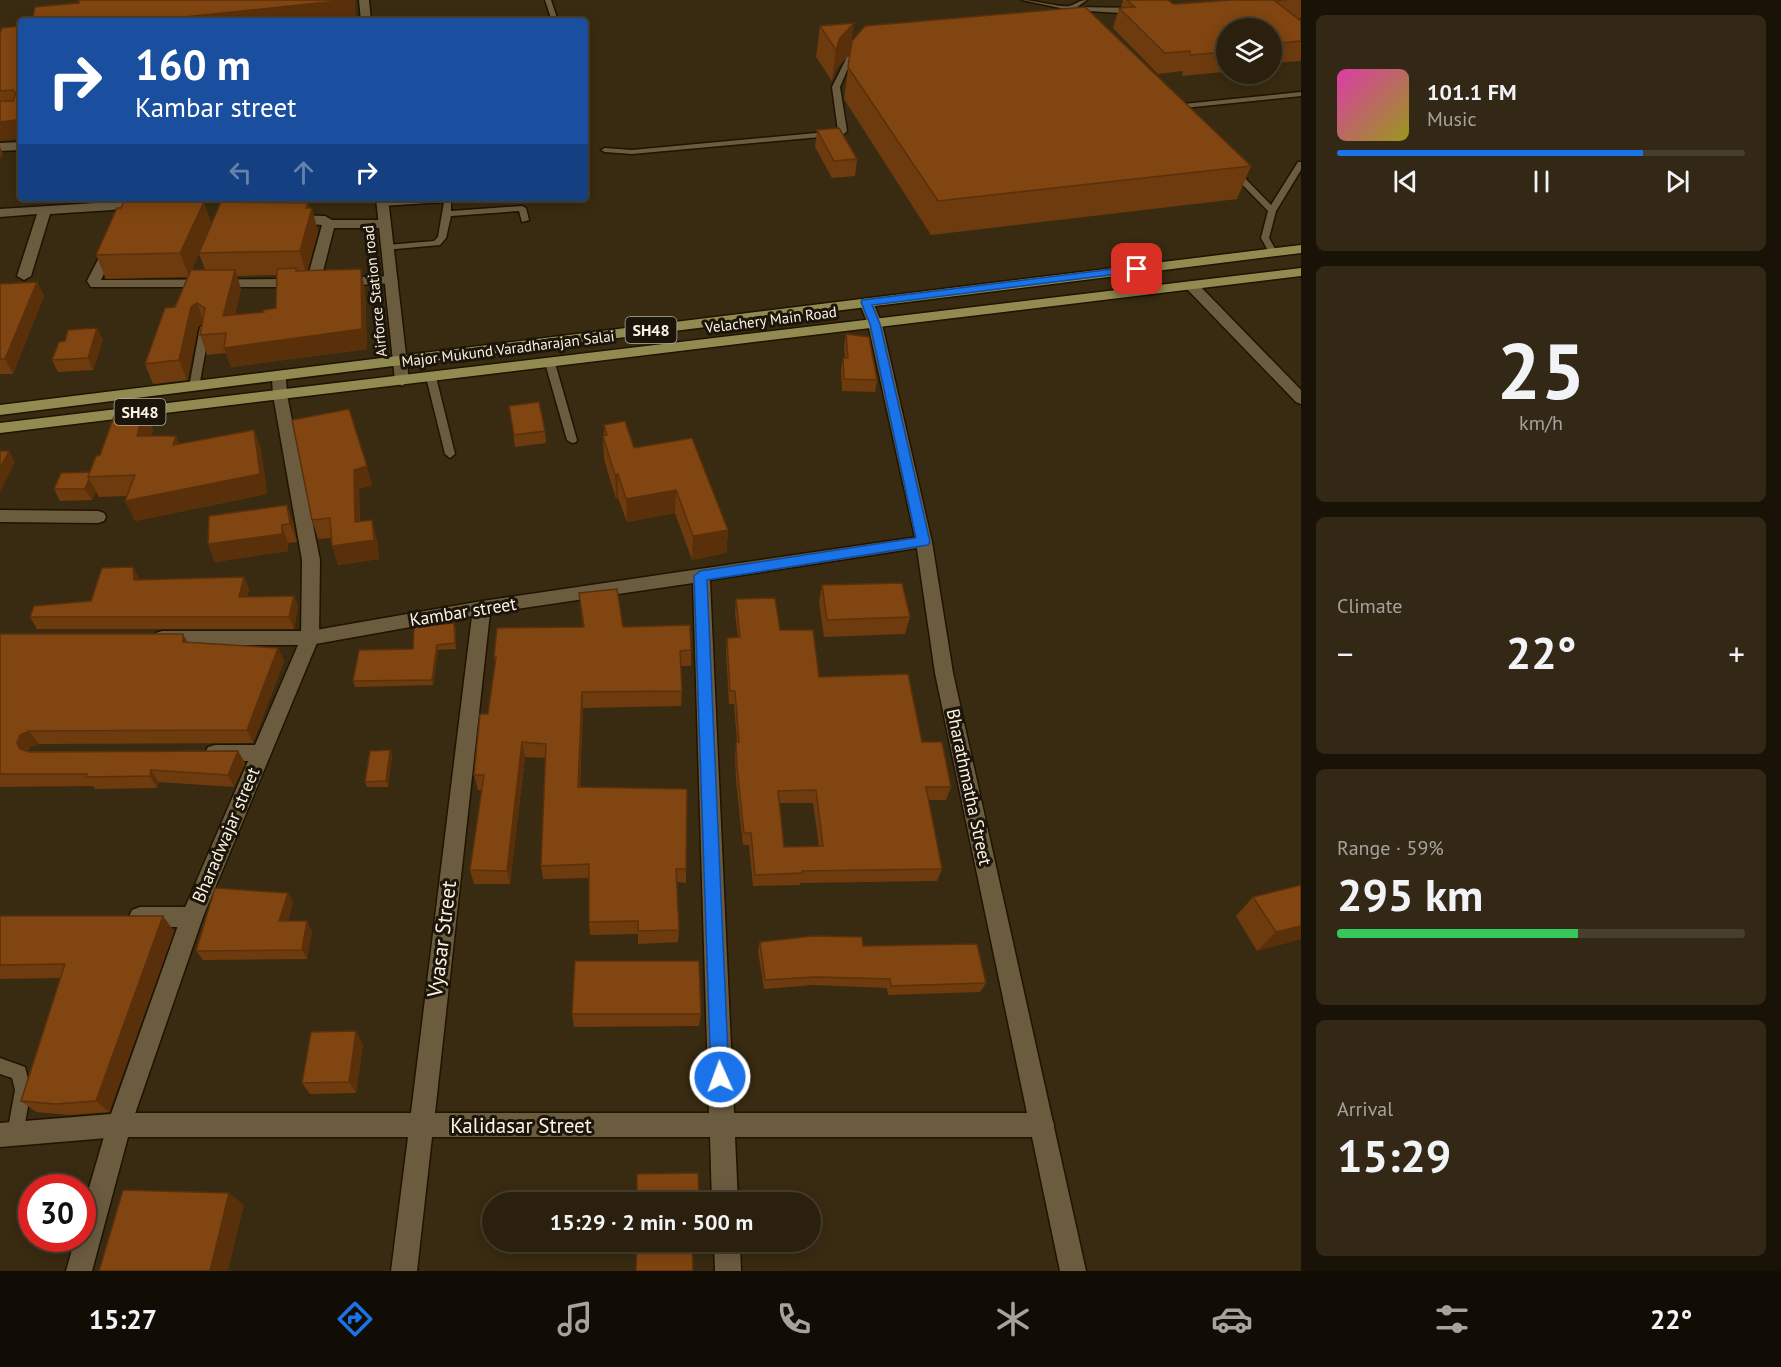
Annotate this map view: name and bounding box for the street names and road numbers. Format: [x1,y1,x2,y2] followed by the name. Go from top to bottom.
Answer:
[358,224,391,358] street label: Airforce Station road
[703,302,838,337] street label: Velachery Main Road
[626,317,676,343] road number: SH48
[400,326,616,371] street label: Major Mukund Varadharajan Salai
[114,399,166,425] road number: SH48
[408,592,518,631] street label: Kambar street
[942,707,997,867] street label: Bharathmatha Street
[187,764,264,906] street label: Bharadwajar street
[421,879,462,1000] street label: Vyasar Street
[450,1112,592,1139] street label: Kalidasar Street

